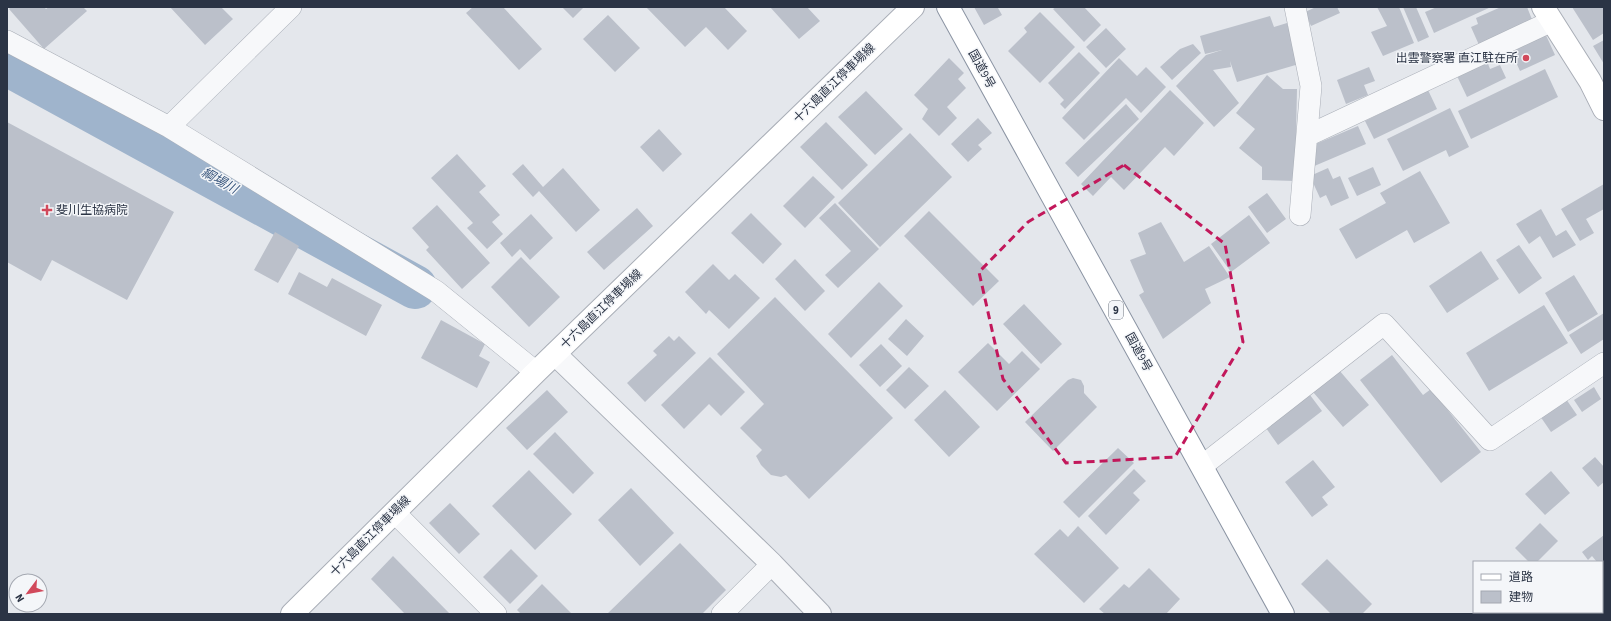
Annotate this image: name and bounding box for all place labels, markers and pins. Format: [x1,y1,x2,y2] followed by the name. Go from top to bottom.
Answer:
[1396,50,1518,67] place label: 出雲警察署 直江駐在所
[1521,53,1531,63] marker: 出雲警察署 直江駐在所
[56,202,128,219] place label: 斐川生協病院
[41,204,53,216] marker: 斐川生協病院

